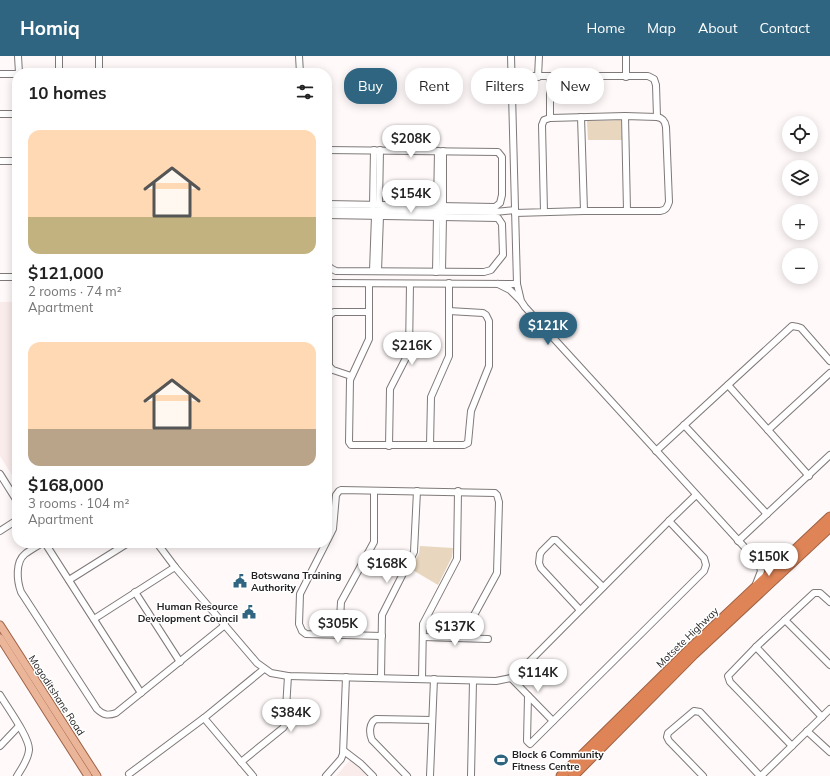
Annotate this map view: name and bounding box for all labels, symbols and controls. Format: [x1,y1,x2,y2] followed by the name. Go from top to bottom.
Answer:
[20,16,80,40] text: Homiq
[586,19,625,37] text: Home
[647,19,676,37] text: Map
[698,19,738,37] text: About
[760,19,810,37] text: Contact
[344,68,397,104] chip: Buy
[405,68,463,104] chip: Rent
[471,68,538,104] chip: Filters
[546,68,604,104] chip: New
[294,81,316,103] icon: filters
[28,82,107,103] text: 10 homes
[782,116,818,284] map controls
[782,116,818,152] button: locate
[383,125,439,159] pin: $208K
[391,130,431,146] text: $208K
[136,156,208,228] icon: home
[782,160,818,196] button: layers
[383,180,439,214] pin: $154K
[391,185,431,201] text: $154K
[782,204,818,240] button: +
[782,248,818,284] button: −
[28,262,104,283] text: $121,000
[28,283,122,299] text: 2 rooms · 74 m²
[28,299,93,315] text: Apartment
[520,312,576,346] pin: $121K
[528,317,568,333] text: $121K
[384,332,440,366] pin: $216K
[392,337,432,353] text: $216K
[136,368,208,440] icon: home
[28,474,104,495] text: $168,000
[28,495,129,511] text: 3 rooms · 104 m²
[28,511,93,527] text: Apartment
[741,543,797,577] pin: $150K
[749,548,789,564] text: $150K
[359,550,415,584] pin: $168K
[367,555,407,571] text: $168K
[251,569,341,594] place label: Botswana Training Authority
[232,573,248,589] public building icon: Botswana Training Authority
[138,600,239,625] place label: Human Resource Development Council
[241,604,257,620] public building icon: Human Resource Development Council
[654,604,722,670] street label: Motsete Highway
[310,610,366,644] pin: $305K
[427,613,483,647] pin: $137K
[318,615,358,631] text: $305K
[435,618,475,634] text: $137K
[26,653,87,738] street label: Mogoditshane Road
[510,659,566,693] pin: $114K
[518,664,558,680] text: $114K
[263,699,319,733] pin: $384K
[271,704,311,720] text: $384K
[512,748,604,773] place label: Block 6 Community Fitness Centre
[493,752,509,768] sports icon: Block 6 Community Fitness Centre

